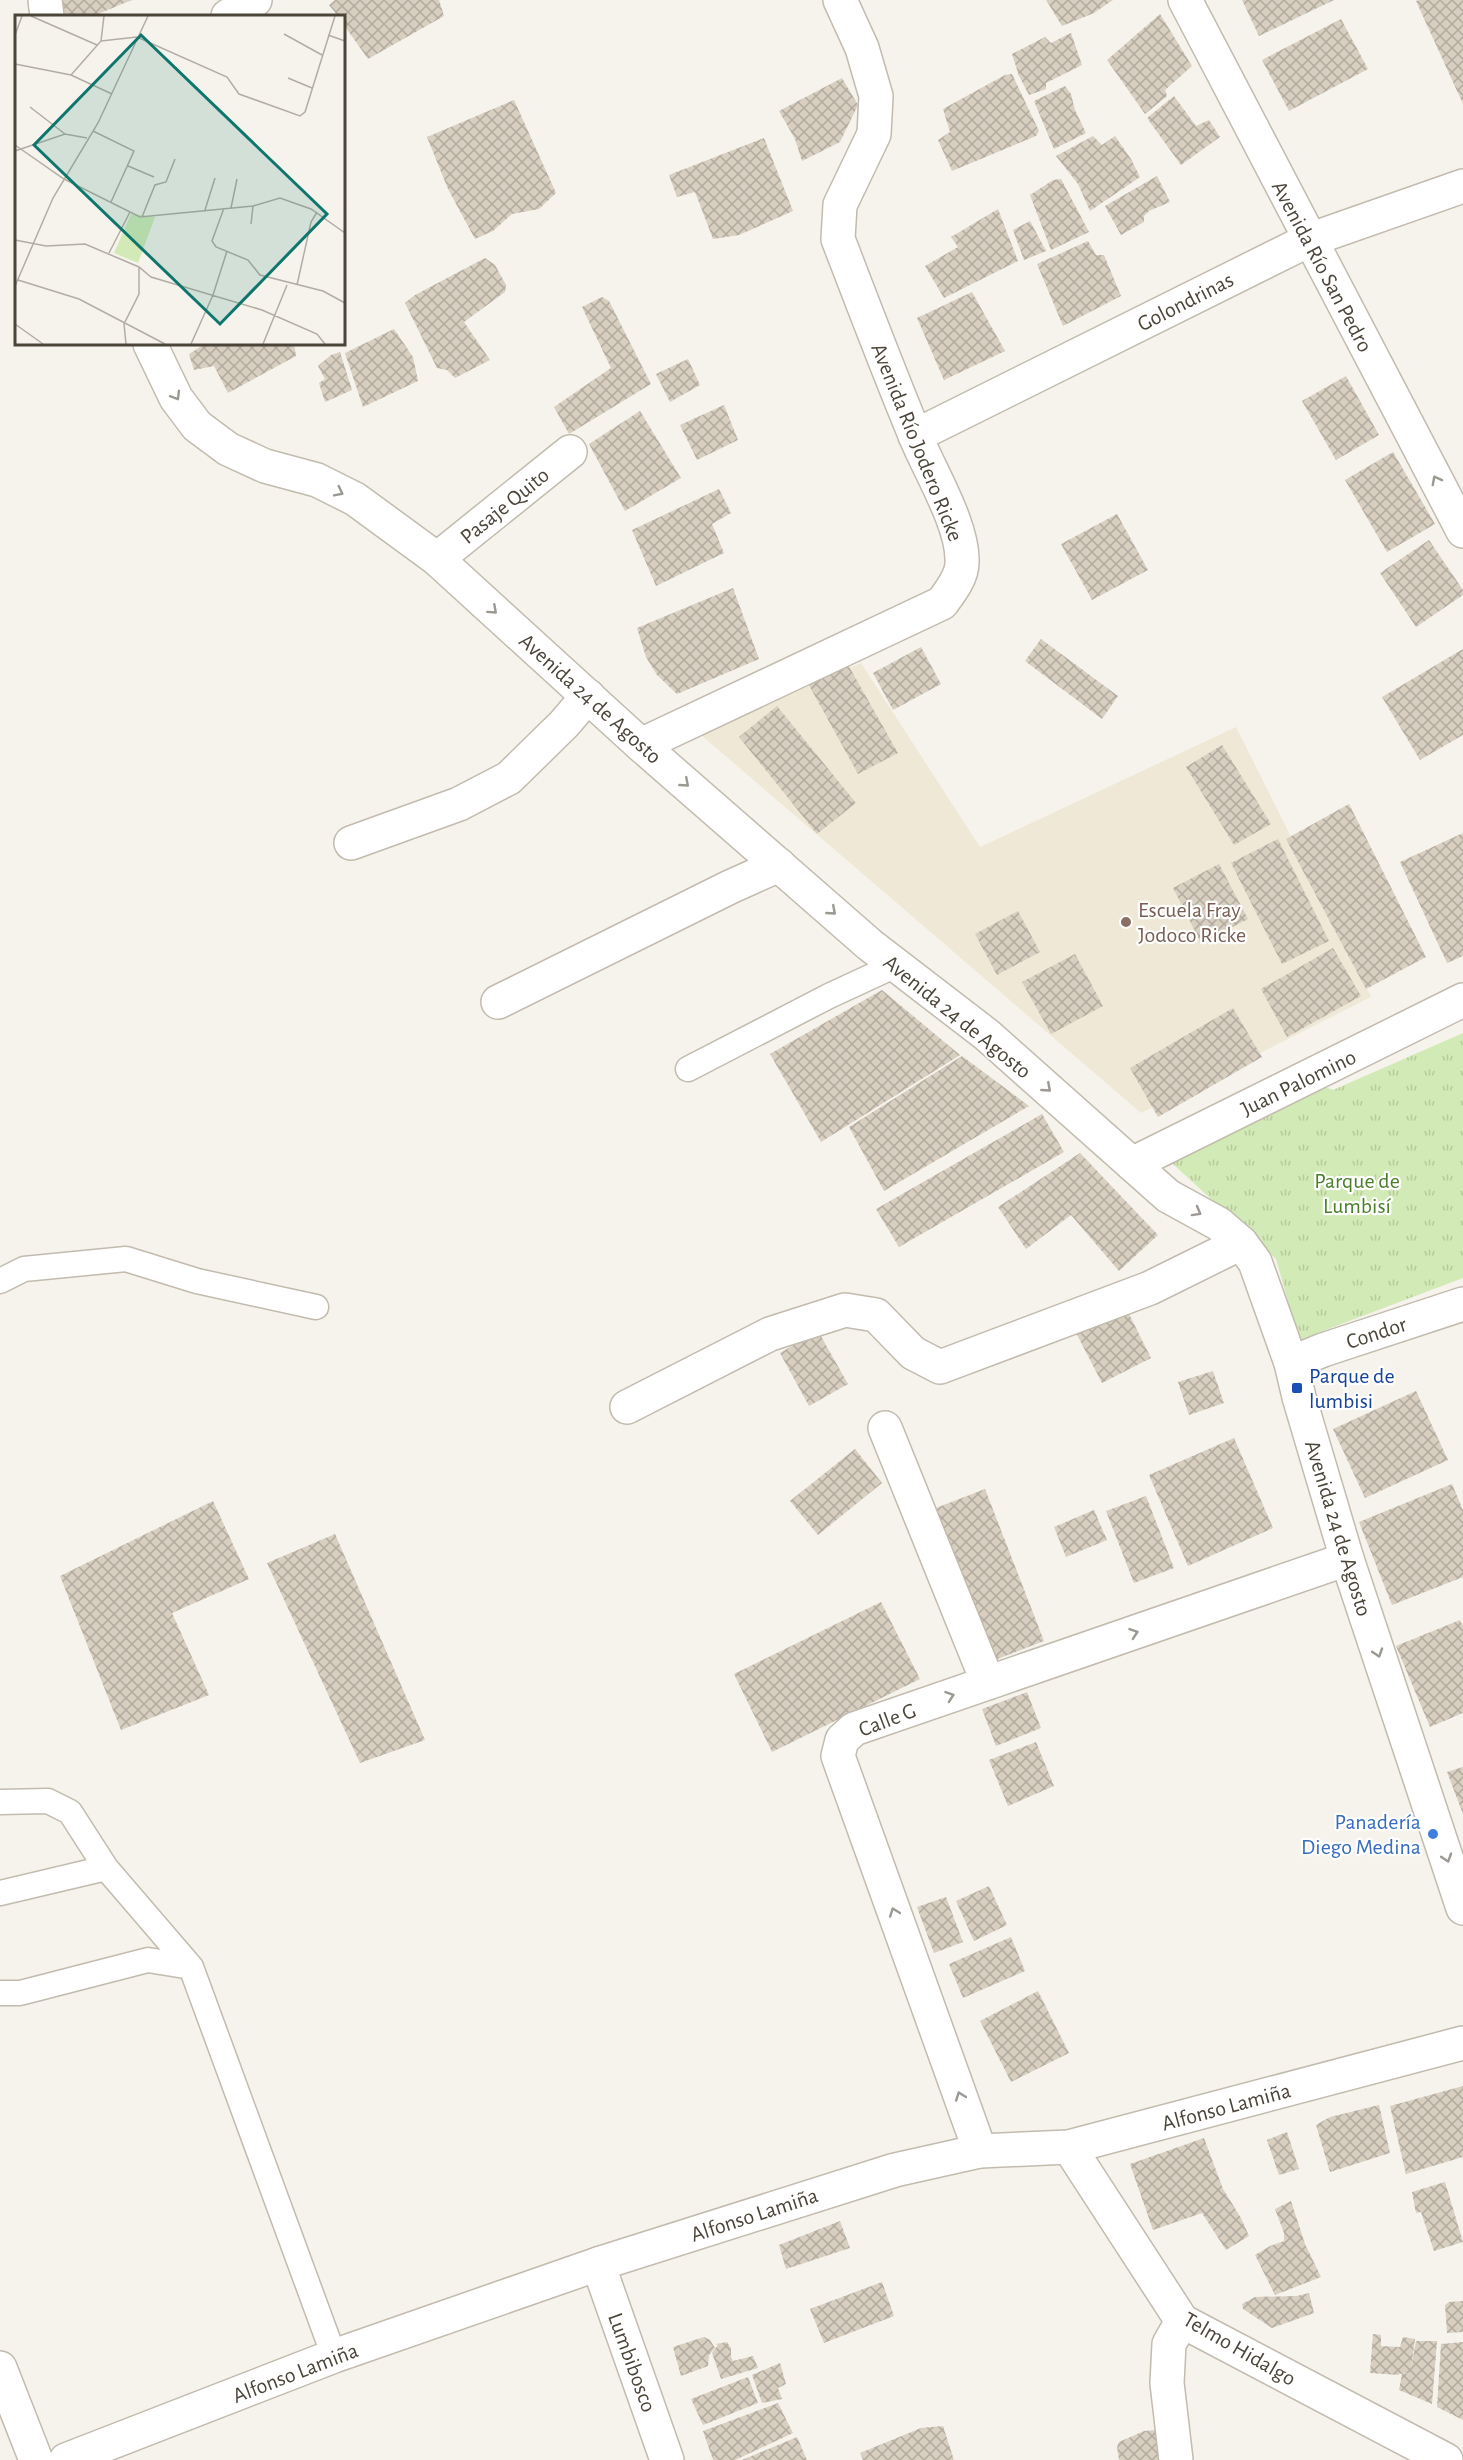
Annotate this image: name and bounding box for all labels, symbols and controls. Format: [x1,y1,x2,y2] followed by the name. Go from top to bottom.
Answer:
[15,15,345,345] inset map
[1268,177,1376,356] street label: Avenida Río San Pedro
[1134,268,1237,335] street label: Golondrinas
[867,340,967,544] street label: Avenida Río Jodero Ricke
[168,390,180,400] one-way arrow
[456,464,553,548] street label: Pasaje Quito
[1432,475,1443,486] one-way arrow
[333,484,344,496] one-way arrow
[487,603,497,614] one-way arrow
[515,629,666,768] street label: Avenida 24 de Agosto
[678,776,689,787] one-way arrow
[1138,899,1246,946] place label: Escuela Fray Jodoco Ricke
[825,904,836,915] one-way arrow
[1119,915,1133,929] marker: Escuela Fray Jodoco Ricke
[879,951,1035,1083] street label: Avenida 24 de Agosto
[1237,1046,1359,1120] street label: Juan Palomino
[1040,1081,1051,1092] one-way arrow
[1314,1170,1400,1217] park label: Parque de Lumbisí
[1191,1205,1201,1216] one-way arrow
[1343,1313,1409,1353] street label: Condor
[1309,1365,1395,1412] place label: Parque de lumbisi
[1290,1381,1304,1395] marker: Parque de lumbisi
[1301,1438,1375,1619] street label: Avenida 24 de Agosto
[1128,1628,1139,1640] one-way arrow
[1371,1647,1384,1658] one-way arrow
[944,1691,955,1704] one-way arrow
[856,1699,919,1741] street label: Calle G
[1301,1811,1421,1858] place label: Panadería Diego Medina
[1426,1827,1440,1841] marker: Panadería Diego Medina
[1439,1852,1452,1863] one-way arrow
[889,1907,902,1918] one-way arrow
[1159,2079,1293,2135] street label: Alfonso Lamiña
[954,2091,967,2102] one-way arrow
[688,2184,821,2246] street label: Alfonso Lamiña
[1180,2308,1299,2390] street label: Telmo Hidalgo
[604,2310,660,2415] street label: Lumbibosco
[230,2339,361,2407] street label: Alfonso Lamiña

